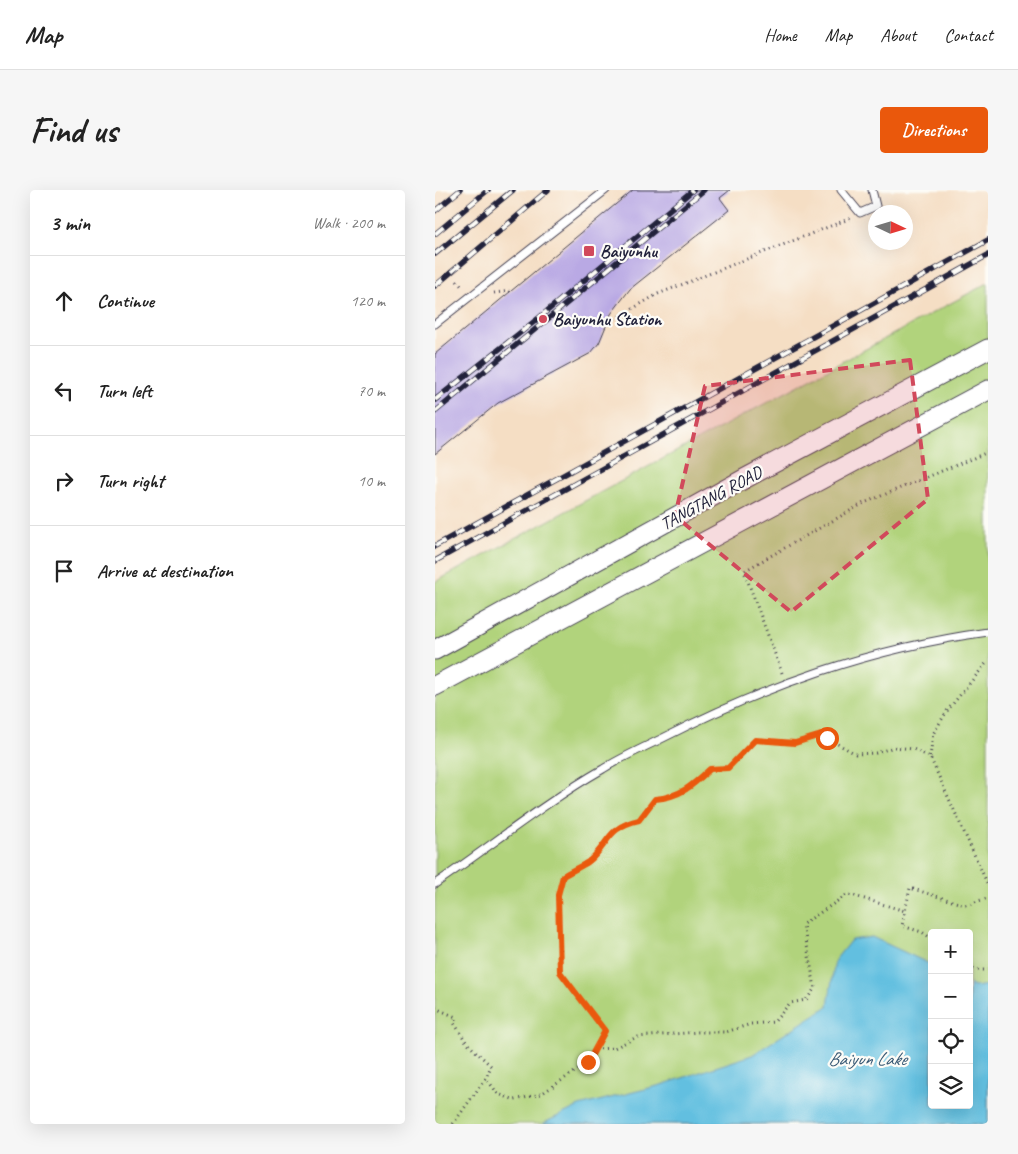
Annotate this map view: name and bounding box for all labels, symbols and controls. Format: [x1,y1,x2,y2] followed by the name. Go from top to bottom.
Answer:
[25,20,62,50] text: Map
[764,24,797,46] text: Home
[825,24,852,46] text: Map
[880,24,916,46] text: About
[944,24,993,46] text: Contact
[880,107,988,153] button: Directions
[30,108,117,153] text: Find us
[868,205,913,250] north arrow
[50,210,90,236] text: 3 min
[313,213,385,233] text: Walk · 200 m
[600,240,658,262] place label: Baiyunhu
[582,244,596,258] marker: Baiyunhu
[50,287,78,315] icon: ahead
[97,289,154,313] text: Continue
[351,291,385,311] text: 120 m
[553,308,663,330] place label: Baiyunhu Station
[537,313,549,325] marker: Baiyunhu Station
[50,377,78,405] icon: left
[97,379,152,403] text: Turn left
[358,381,385,401] text: 70 m
[656,460,767,535] street label: TANGTANG ROAD
[50,467,78,495] icon: right
[97,469,164,493] text: Turn right
[358,471,385,491] text: 10 m
[50,557,78,585] icon: arrive
[97,559,233,583] text: Arrive at destination
[816,727,839,750] route start
[928,929,973,1109] map controls
[928,929,973,974] button: +
[928,974,973,1019] button: −
[928,1019,973,1064] button: locate
[828,1047,909,1071] water label: Baiyun Lake
[577,1051,600,1074] route end
[928,1064,973,1109] button: layers

